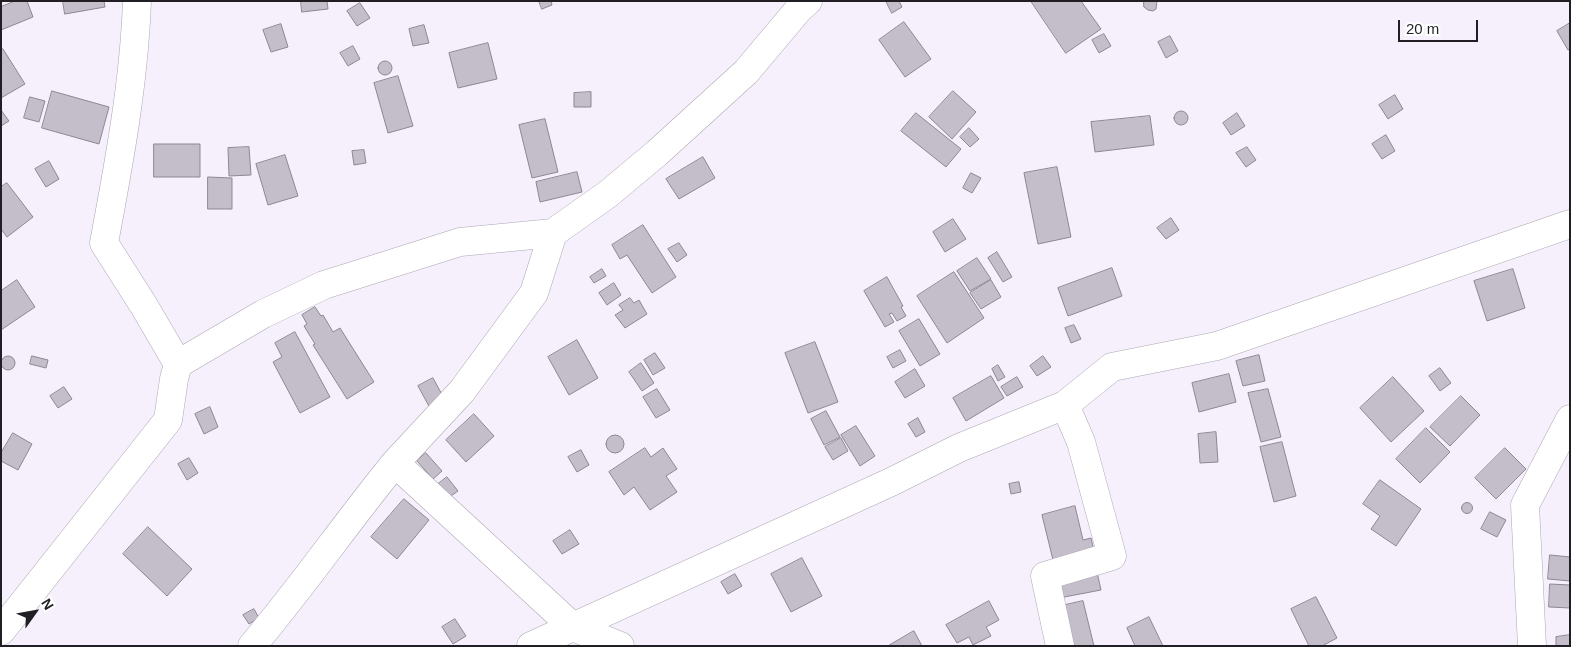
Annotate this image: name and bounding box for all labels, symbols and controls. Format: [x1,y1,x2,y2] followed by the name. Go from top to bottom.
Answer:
[1401,10,1481,42] scale bar
[1406,20,1439,37] text: 20 m
[10,587,60,637] north arrow
[38,596,57,613] text: N

